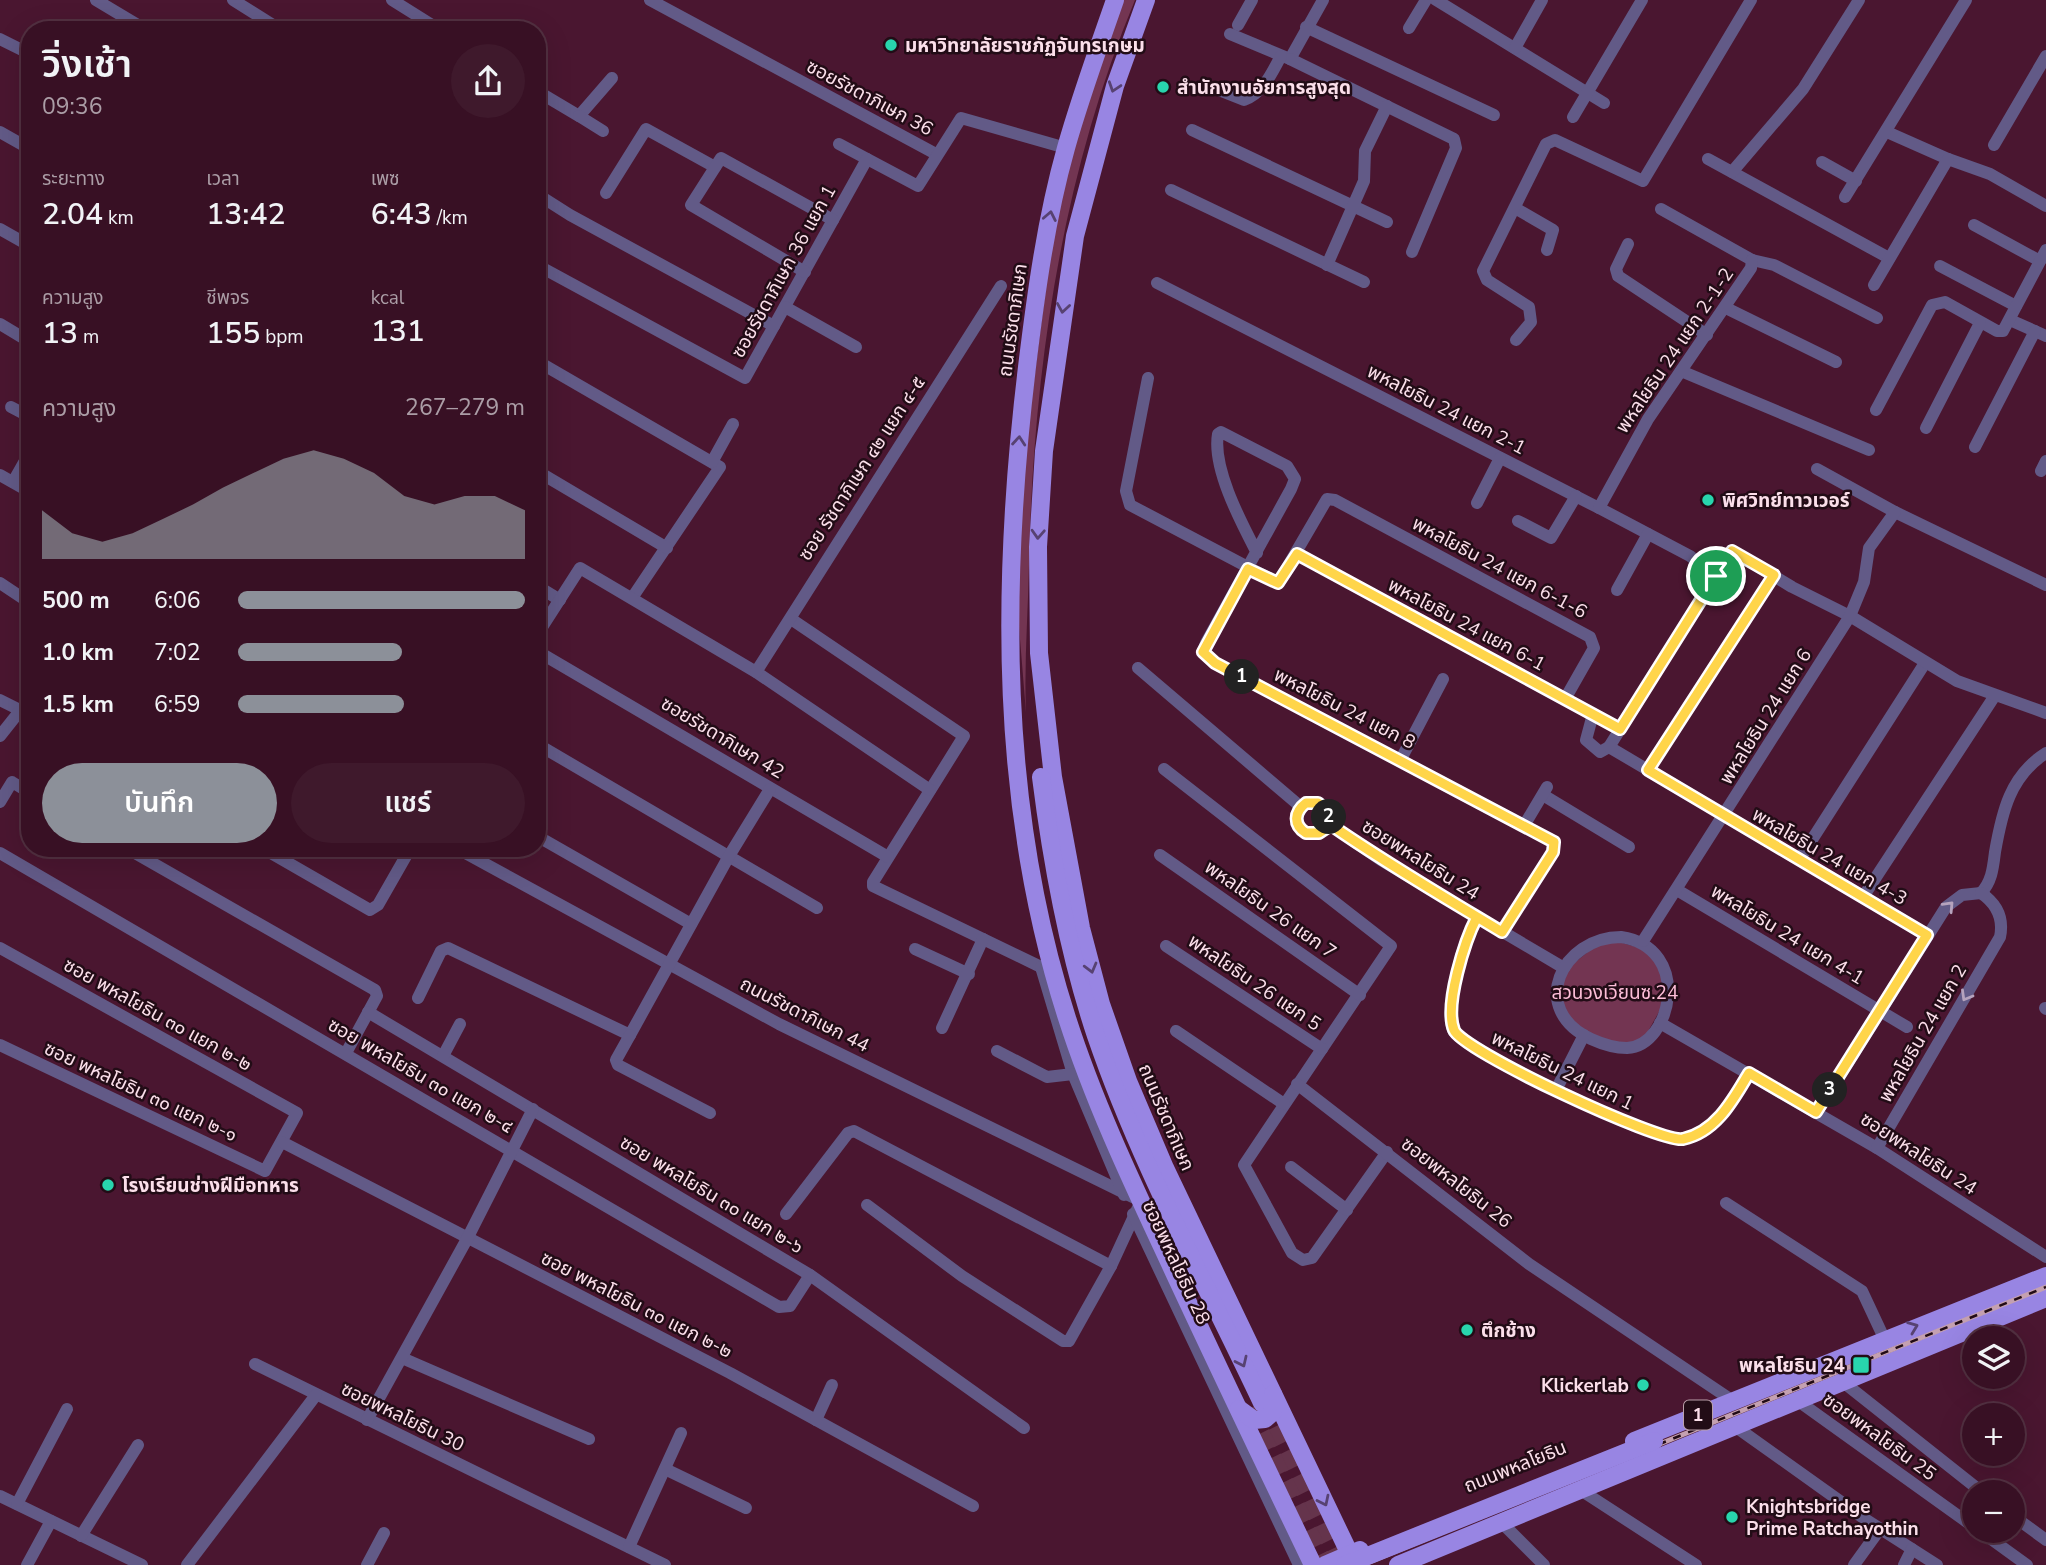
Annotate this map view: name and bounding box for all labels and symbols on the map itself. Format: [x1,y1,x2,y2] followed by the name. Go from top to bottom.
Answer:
[905,33,1145,59] place label: มหาวิทยาลัยราชภัฏจันทรเกษม
[883,37,899,53] marker: มหาวิทยาลัยราชภัฏจันทรเกษม
[802,54,937,142] street label: ซอยรัชดาภิเษก 36
[1177,75,1351,101] place label: สำนักงานอัยการสูงสุด
[1155,79,1171,95] marker: สำนักงานอัยการสูงสุด
[1108,81,1123,93] one-way arrow
[725,180,842,363] street label: ซอยรัชดาภิเษก 36 แยก 1
[1042,210,1057,222] one-way arrow
[992,262,1034,379] street label: ถนนรัชดาภิเษก
[1610,263,1740,438] street label: พหลโยธิน 24 แยก 2-1-2
[1056,303,1071,314] one-way arrow
[1363,359,1530,461] street label: พหลโยธิน 24 แยก 2-1
[792,371,931,566] street label: ซอย รัชดาภิเษก ๔๒ แยก ๔-๕
[1011,435,1026,447] one-way arrow
[1722,488,1850,514] place label: พิศวิทย์ทาวเวอร์
[1700,492,1716,508] marker: พิศวิทย์ทาวเวอร์
[1409,511,1591,623] street label: พหลโยธิน 24 แยก 6-1-6
[1031,529,1046,540] one-way arrow
[1686,546,1746,606] pin
[1384,573,1550,675] street label: พหลโยธิน 24 แยก 6-1
[1714,644,1818,789] street label: พหลโยธิน 24 แยก 6
[1224,660,1260,694] pin: 1
[1269,662,1420,756] street label: พหลโยธิน 24 แยก 8
[656,691,789,785] street label: ซอยรัชดาภิเษก 42
[1312,800,1346,834] pin: 2
[1747,802,1912,912] street label: พหลโยธิน 24 แยก 4-3
[1357,813,1484,906] street label: ซอยพหลโยธิน 24
[1199,855,1342,965] street label: พหลโยธิน 26 แยก 7
[1706,879,1869,991] street label: พหลโยธิน 24 แยก 4-1
[1941,901,1953,914] one-way arrow
[1183,929,1326,1037] street label: พหลโยธิน 26 แยก 5
[59,952,256,1078] street label: ซอย พหลโยธิน ๓๐ แยก ๒-๒
[1873,960,1973,1107] street label: พหลโยธิน 24 แยก 2
[1083,961,1097,973] one-way arrow
[735,971,874,1059] street label: ถนนรัชดาภิเษก 44
[1552,980,1678,1006] park label: สวนวงเวียนซ.24
[1961,988,1974,1001] one-way arrow
[323,1012,518,1140] street label: ซอย พหลโยธิน ๓๐ แยก ๒-๔
[1487,1025,1638,1117] street label: พหลโยธิน 24 แยก 1
[40,1036,241,1148] street label: ซอย พหลโยธิน ๓๐ แยก ๒-๑
[1132,1060,1200,1175] street label: ถนนรัชดาภิเษก
[1812,1072,1848,1108] pin: 3
[1855,1106,1982,1201] street label: ซอยพหลโยธิน 24
[615,1130,808,1260] street label: ซอย พหลโยธิน ๓๐ แยก ๒-๖
[1396,1131,1517,1234] street label: ซอยพหลโยธิน 26
[122,1173,299,1199] place label: โรงเรียนช่างฝีมือทหาร
[100,1177,116,1193] marker: โรงเรียนช่างฝีมือทหาร
[1136,1196,1216,1329] street label: ซอยพหลโยธิน 28
[536,1245,737,1365] street label: ซอย พหลโยธิน ๓๐ แยก ๒-๒
[1481,1318,1536,1344] place label: ตึกช้าง
[1459,1322,1475,1338] marker: ตึกช้าง
[1906,1322,1918,1336] one-way arrow
[1739,1353,1845,1379] place label: พหลโยธิน 24
[1234,1354,1248,1367] one-way arrow
[1851,1355,1871,1375] marker: พหลโยธิน 24
[1541,1373,1629,1399] place label: Klickerlab
[337,1376,469,1458] street label: ซอยพหลโยธิน 30
[1635,1377,1651,1393] marker: Klickerlab
[1817,1387,1941,1487] street label: ซอยพหลโยธิน 25
[1684,1400,1712,1430] road number: 1
[1460,1435,1571,1499] street label: ถนนพหลโยธิน
[1316,1494,1330,1506] one-way arrow
[1746,1494,1919,1542] place label: Knightsbridge Prime Ratchayothin
[1724,1509,1740,1525] marker: Knightsbridge Prime Ratchayothin

